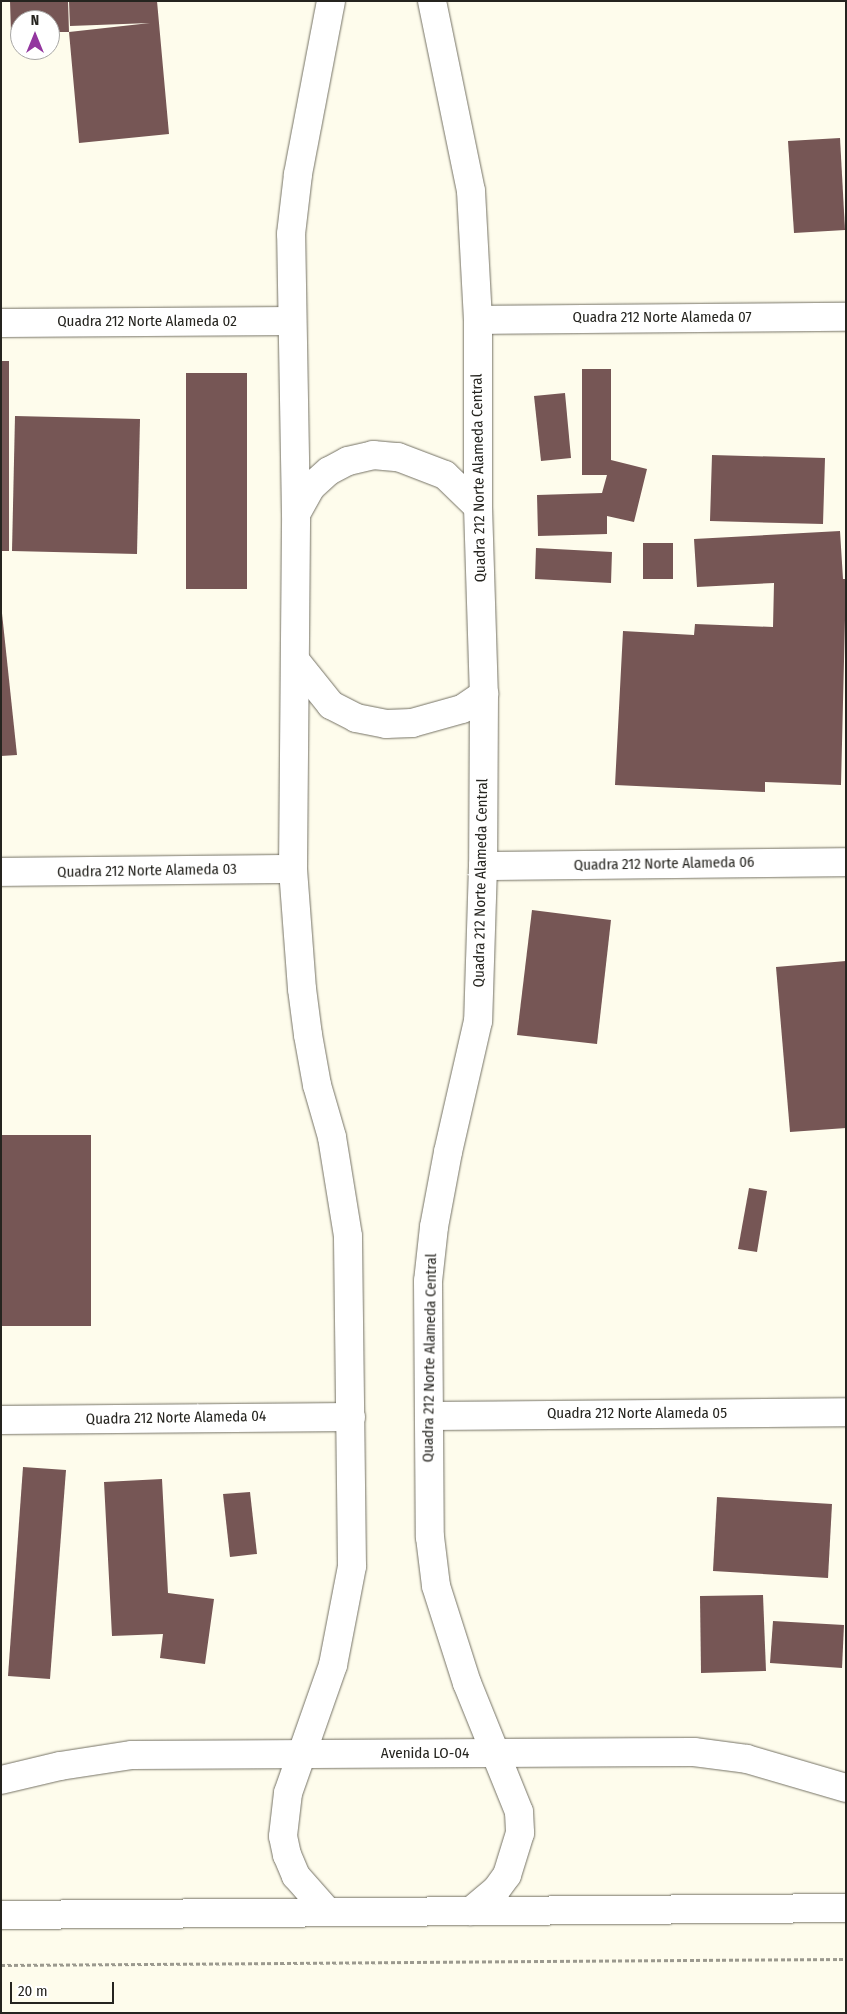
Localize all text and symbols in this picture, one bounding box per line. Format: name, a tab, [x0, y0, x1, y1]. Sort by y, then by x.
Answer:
north arrow	[10, 10, 60, 60]
text: N	[31, 12, 39, 29]
street label: Quadra 212 Norte Alameda 07	[572, 309, 752, 327]
street label: Quadra 212 Norte Alameda 02	[57, 313, 237, 331]
street label: Quadra 212 Norte Alameda Central	[468, 373, 490, 583]
street label: Quadra 212 Norte Alameda Central	[470, 778, 492, 988]
street label: Quadra 212 Norte Alameda 06	[574, 853, 754, 875]
street label: Quadra 212 Norte Alameda 03	[57, 860, 237, 882]
street label: Quadra 212 Norte Alameda Central	[419, 1253, 441, 1463]
street label: Quadra 212 Norte Alameda 05	[547, 1405, 727, 1423]
street label: Quadra 212 Norte Alameda 04	[86, 1407, 266, 1429]
street label: Avenida LO-04	[381, 1745, 469, 1763]
scale bar	[12, 1972, 116, 2004]
text: 20 m	[18, 1982, 48, 2000]

